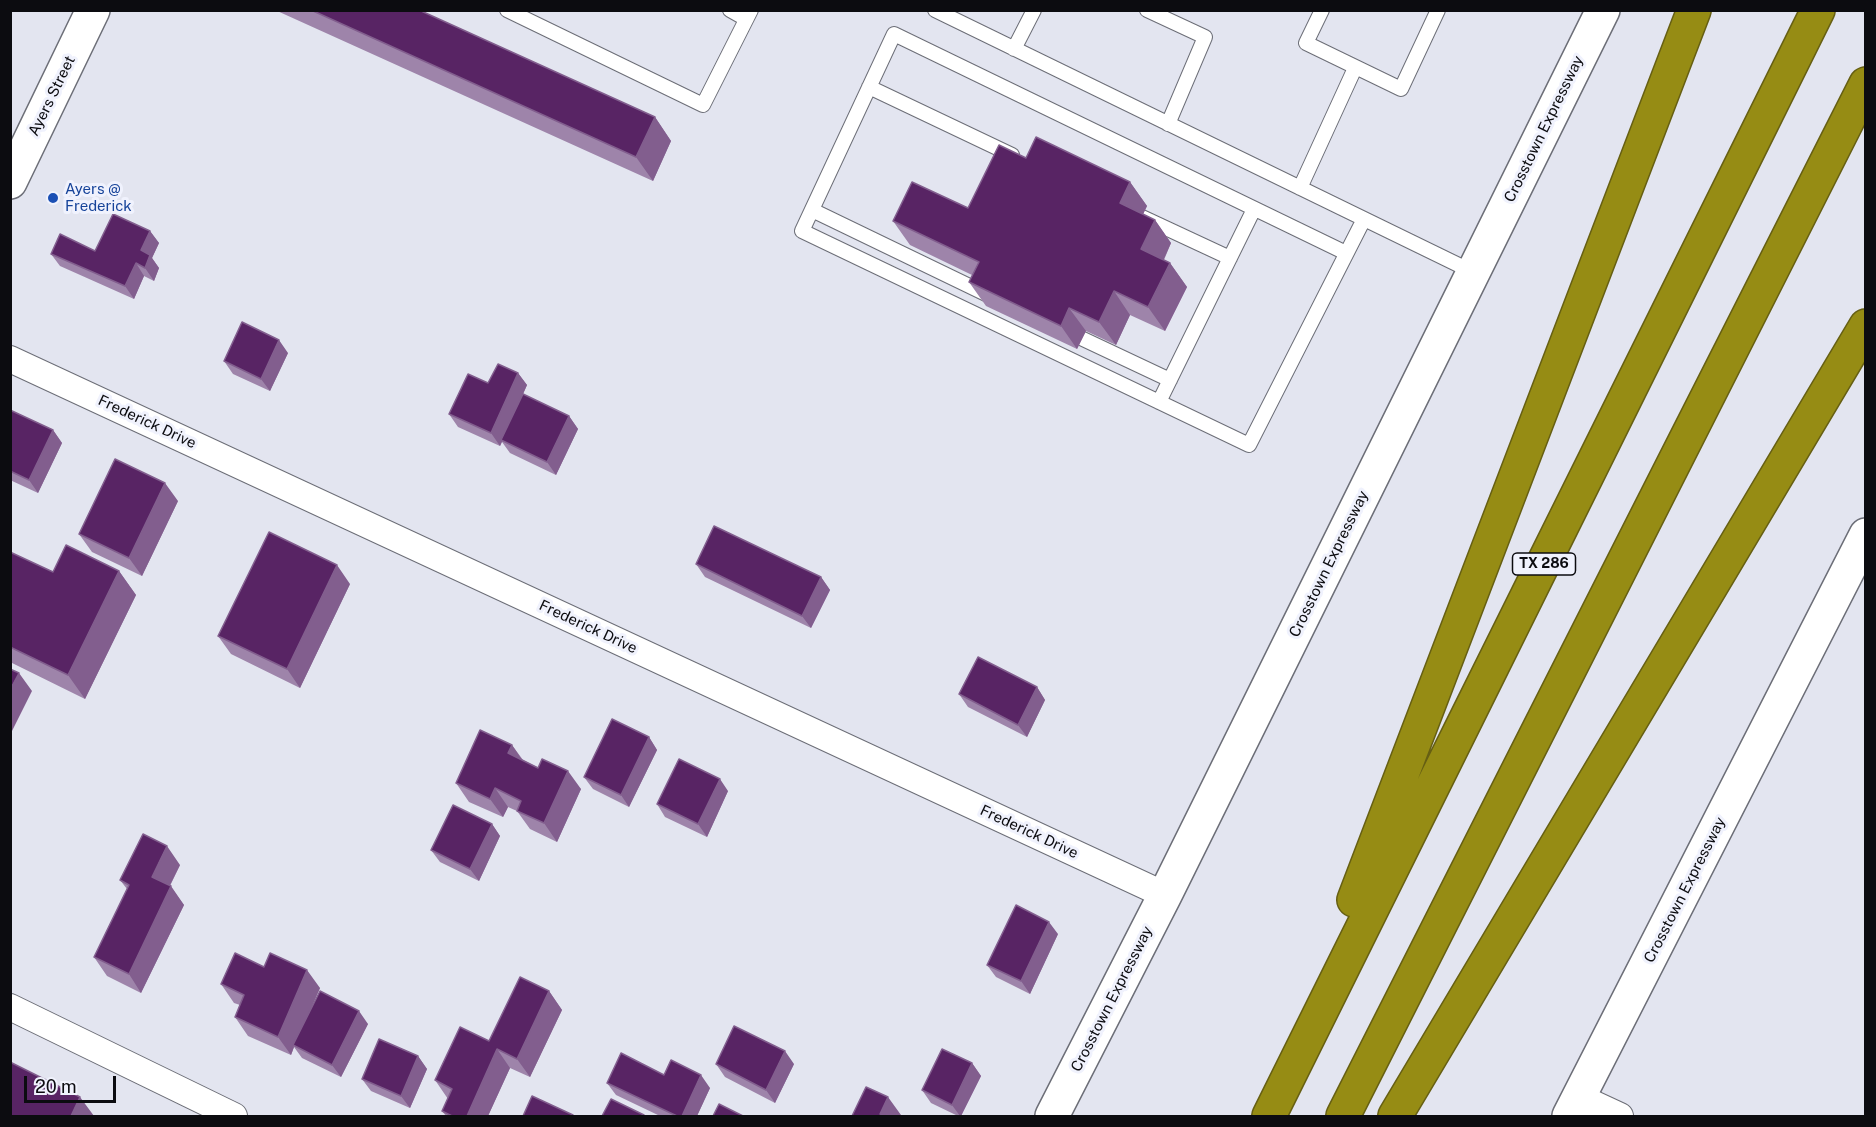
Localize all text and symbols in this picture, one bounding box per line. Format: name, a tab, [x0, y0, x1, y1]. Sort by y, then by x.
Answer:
street label: Ayers Street	[25, 53, 79, 139]
street label: Crosstown Expressway	[1501, 53, 1587, 205]
place label: Ayers @ Frederick	[65, 180, 132, 215]
marker: Ayers @ Frederick	[46, 191, 60, 205]
street label: Frederick Drive	[95, 391, 199, 453]
street label: Crosstown Expressway	[1286, 488, 1372, 640]
road number: TX 286	[1512, 553, 1576, 575]
street label: Frederick Drive	[536, 596, 640, 658]
street label: Frederick Drive	[977, 801, 1081, 863]
street label: Crosstown Expressway	[1640, 814, 1730, 966]
street label: Crosstown Expressway	[1067, 923, 1157, 1075]
scale bar	[27, 1064, 118, 1102]
text: 20 m	[35, 1076, 77, 1097]

